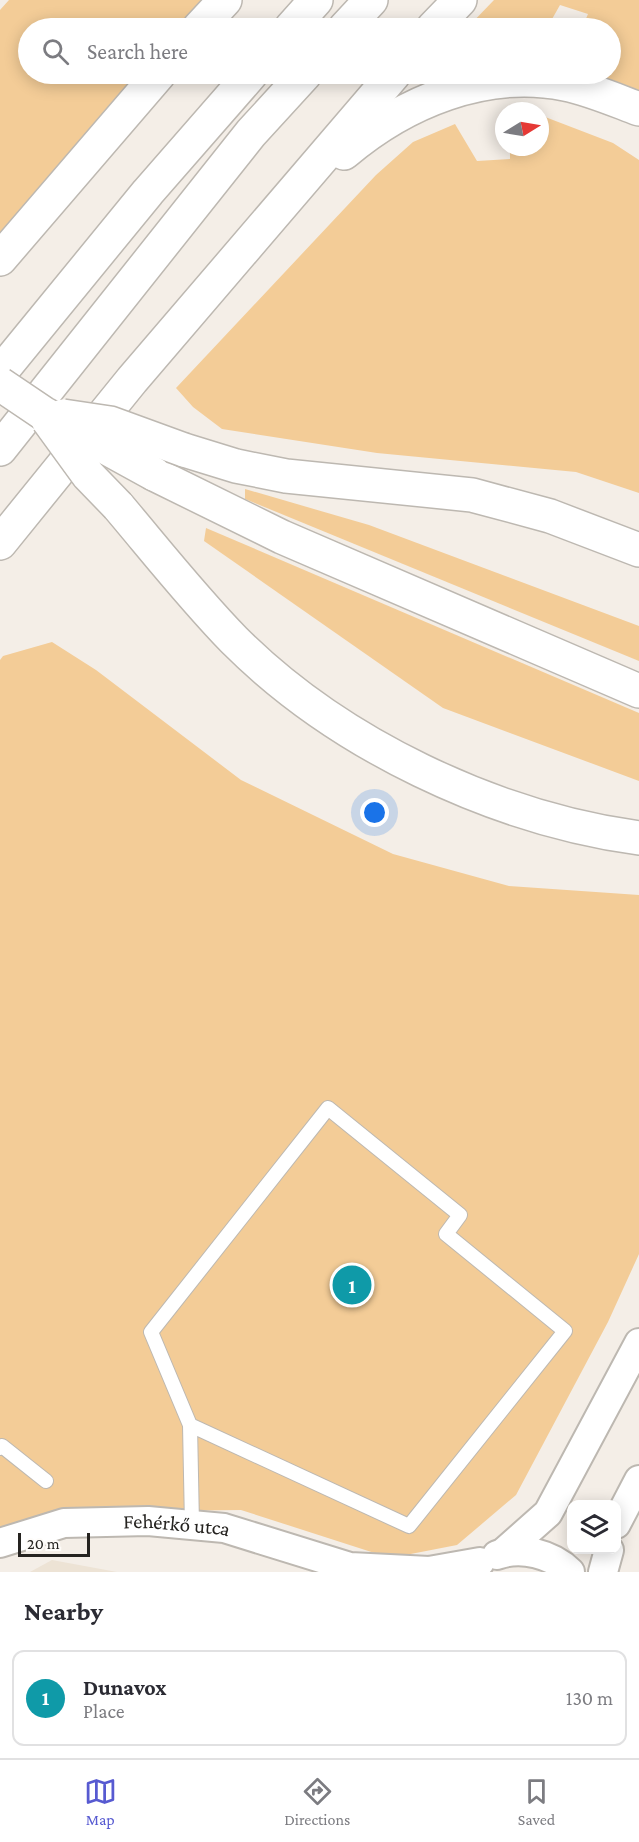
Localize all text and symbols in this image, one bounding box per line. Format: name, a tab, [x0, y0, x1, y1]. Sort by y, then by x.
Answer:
search box	[18, 18, 621, 84]
icon: search	[39, 35, 72, 68]
text: Search here	[87, 39, 188, 64]
north arrow	[495, 102, 549, 156]
your location	[360, 798, 389, 827]
pin: 1	[332, 1262, 372, 1308]
map controls	[567, 1500, 621, 1554]
button: layers	[567, 1500, 621, 1554]
street label: Fehérkő utca	[123, 1509, 234, 1541]
scale bar	[18, 1530, 90, 1558]
text: 20 m	[27, 1535, 60, 1552]
text: Nearby	[24, 1597, 103, 1626]
text: Dunavox	[83, 1675, 167, 1700]
text: 1	[42, 1687, 49, 1709]
text: 130 m	[566, 1687, 613, 1709]
text: Place	[83, 1700, 125, 1722]
tab: Map	[84, 1775, 117, 1828]
tab: Directions	[284, 1775, 350, 1828]
tab: Saved	[518, 1775, 555, 1828]

